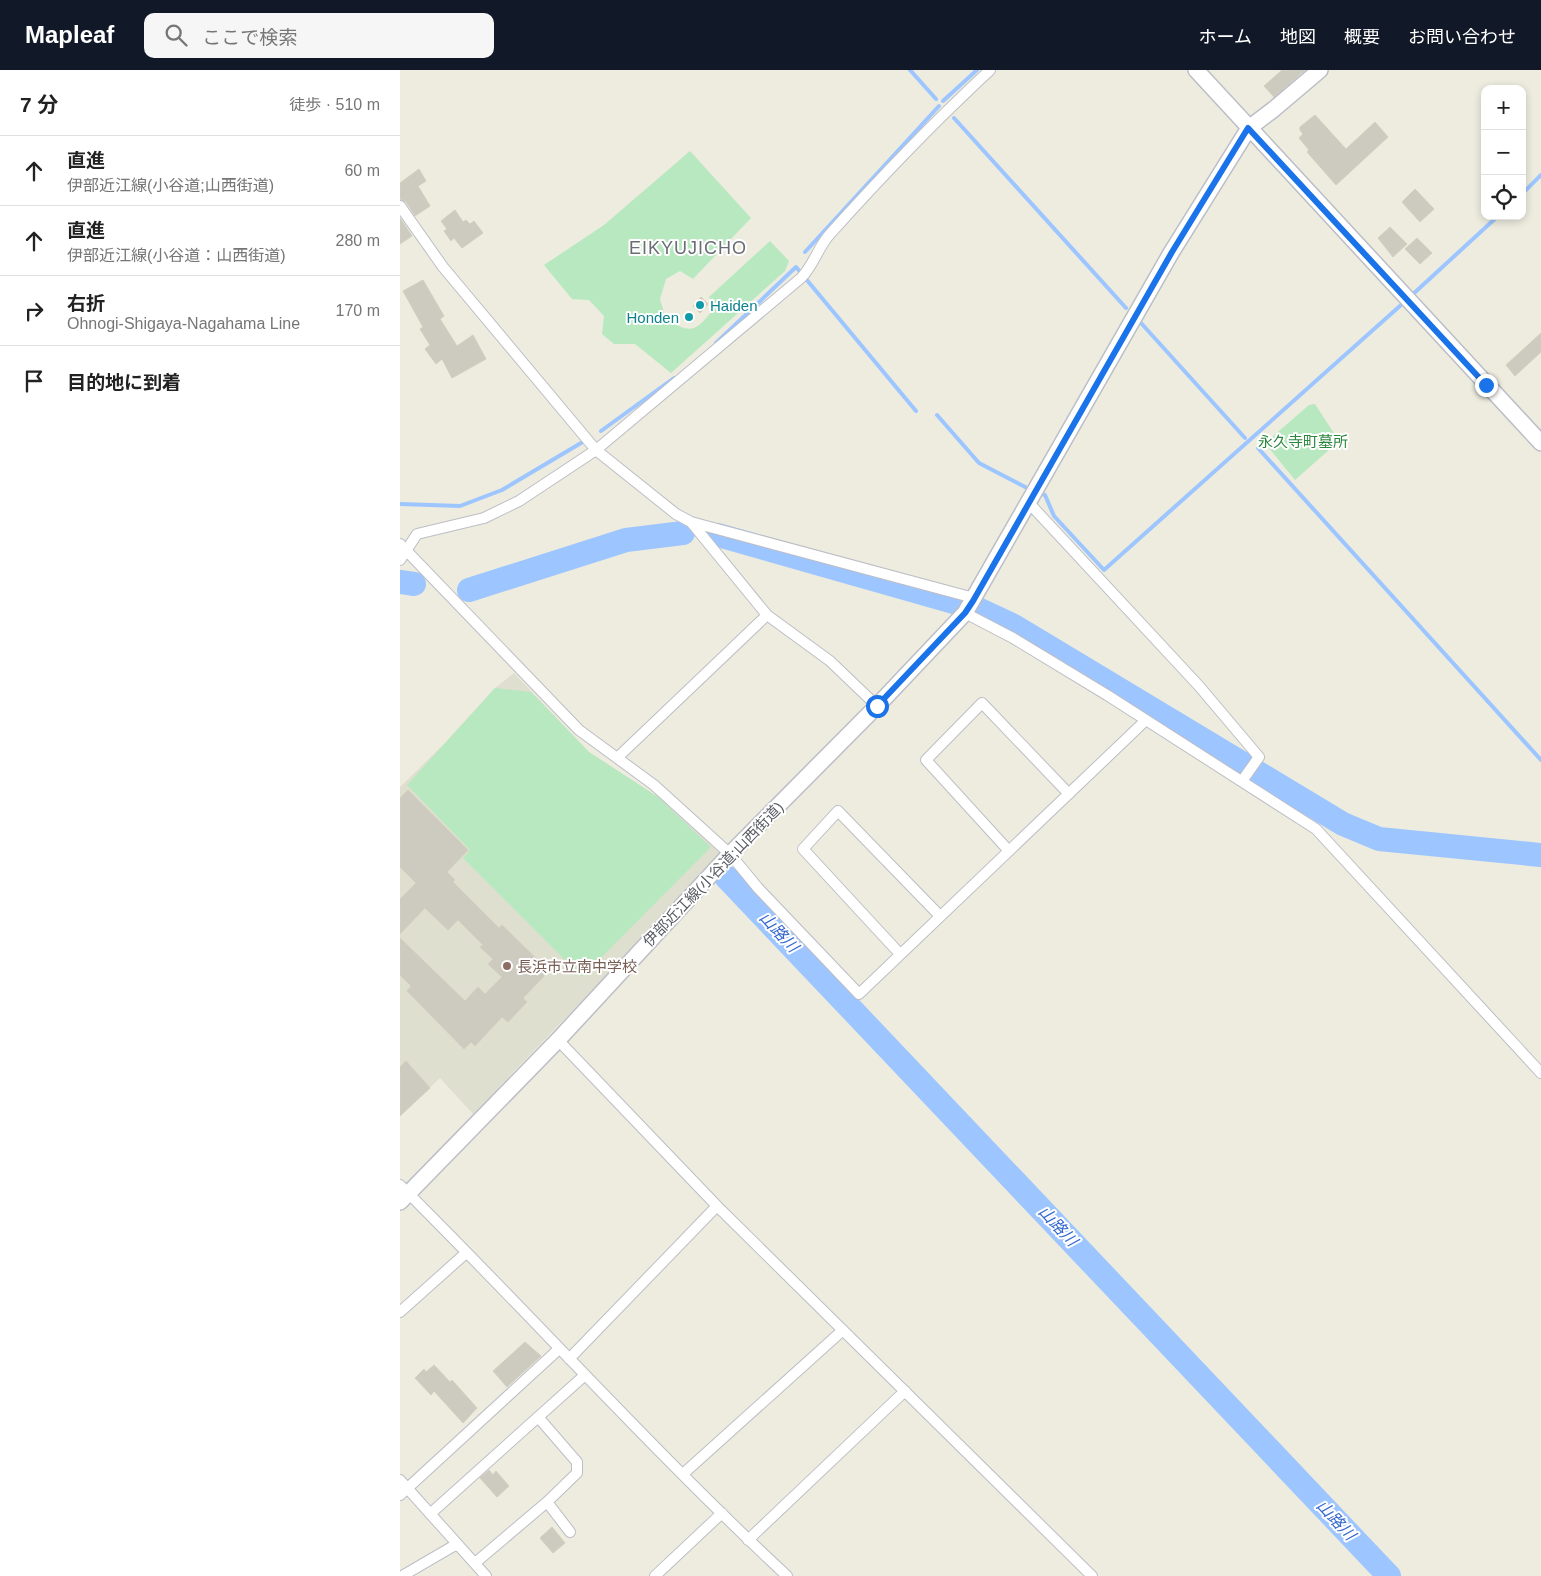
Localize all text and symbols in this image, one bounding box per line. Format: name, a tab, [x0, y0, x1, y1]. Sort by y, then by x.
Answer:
search box	[144, 13, 494, 58]
text: Mapleaf	[25, 21, 114, 48]
icon: search	[162, 21, 190, 49]
text: ここで検索	[202, 27, 297, 48]
text: ホーム	[1199, 27, 1252, 47]
text: 地図	[1280, 27, 1316, 47]
text: 概要	[1344, 27, 1380, 47]
text: お問い合わせ	[1408, 27, 1516, 47]
map controls	[1481, 85, 1526, 220]
button: +	[1481, 85, 1526, 130]
text: 7 分	[20, 93, 59, 116]
text: 徒歩 · 510 m	[289, 96, 380, 113]
button: −	[1481, 130, 1526, 175]
text: 直進	[67, 150, 105, 171]
icon: ahead	[20, 157, 48, 185]
text: 60 m	[344, 162, 380, 179]
button: locate	[1481, 175, 1526, 220]
text: 伊部近江線(小谷道;山西街道)	[67, 177, 274, 194]
text: 直進	[67, 220, 105, 241]
icon: ahead	[20, 227, 48, 255]
text: 280 m	[336, 232, 380, 249]
district label: EIKYUJICHO	[629, 238, 747, 258]
text: 伊部近江線(小谷道：山西街道)	[67, 247, 286, 264]
text: 右折	[67, 293, 105, 314]
icon: right	[20, 297, 48, 325]
place label: Haiden	[710, 297, 758, 314]
marker: Haiden	[694, 299, 706, 311]
text: 170 m	[336, 302, 380, 319]
place label: Honden	[626, 309, 679, 326]
marker: Honden	[683, 311, 695, 323]
text: Ohnogi-Shigaya-Nagahama Line	[67, 315, 300, 332]
icon: arrive	[20, 367, 48, 395]
text: 目的地に到着	[67, 372, 181, 393]
route end	[1475, 374, 1498, 397]
park label: 永久寺町墓所	[1258, 433, 1348, 450]
route start	[866, 695, 889, 718]
street label: 伊部近江線(小谷道;山西街道)	[639, 798, 787, 950]
water label: 山路川	[756, 909, 803, 957]
place label: 長浜市立南中学校	[517, 958, 637, 975]
marker: 長浜市立南中学校	[501, 960, 513, 972]
water label: 山路川	[1035, 1203, 1082, 1251]
water label: 山路川	[1313, 1497, 1360, 1545]

